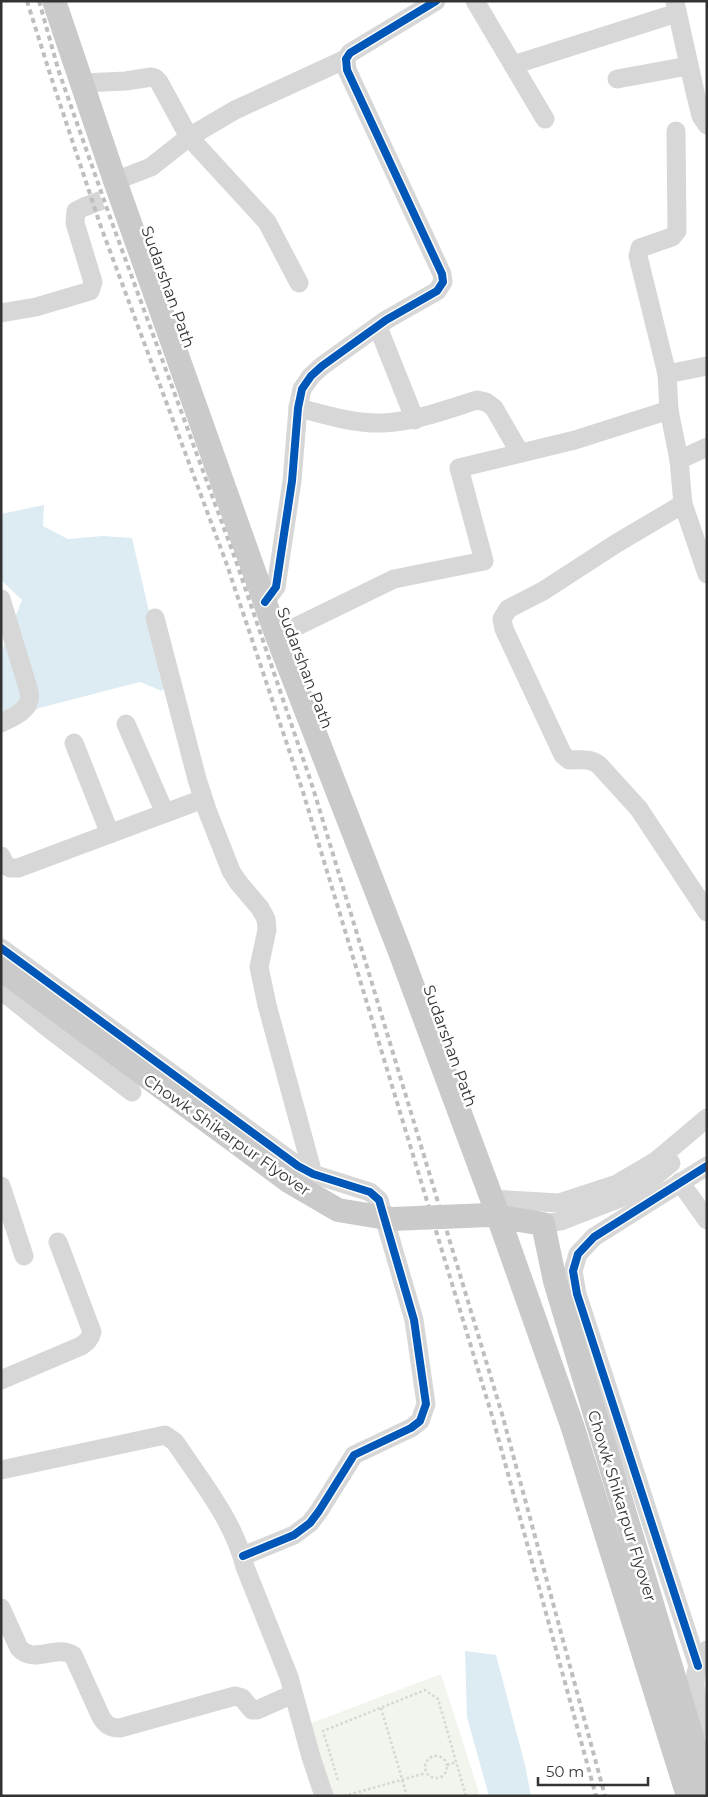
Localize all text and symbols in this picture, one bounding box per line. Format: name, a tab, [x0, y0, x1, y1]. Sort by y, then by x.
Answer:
street label: Sudarshan Path	[137, 223, 199, 351]
street label: Sudarshan Path	[273, 605, 337, 731]
street label: Sudarshan Path	[419, 982, 481, 1110]
street label: Chowk Shikarpur Flyover	[140, 1070, 314, 1200]
street label: Chowk Shikarpur Flyover	[584, 1408, 660, 1604]
scale bar	[538, 1754, 648, 1786]
text: 50 m	[546, 1762, 584, 1781]

